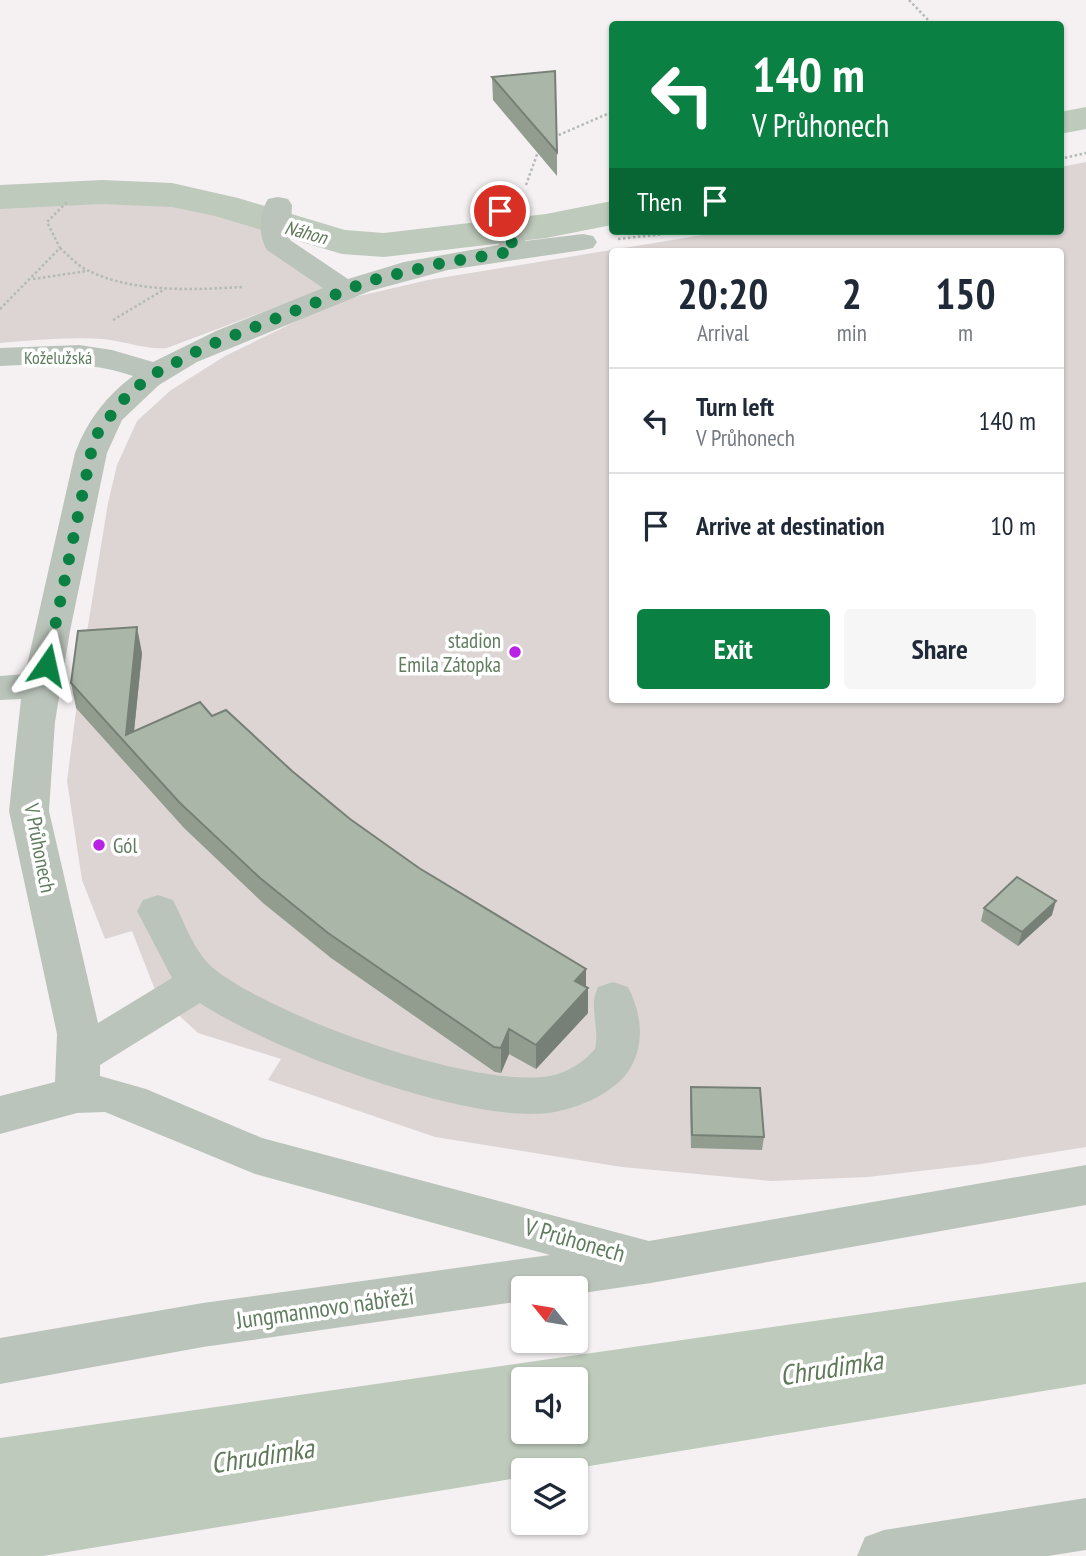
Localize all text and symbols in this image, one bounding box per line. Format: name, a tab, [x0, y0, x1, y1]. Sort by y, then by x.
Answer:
text: 140 m	[752, 42, 865, 106]
icon: left	[637, 49, 728, 140]
text: V Průhonech	[752, 104, 889, 146]
pin	[470, 181, 530, 241]
icon: arrive	[696, 182, 734, 220]
text: Then	[637, 185, 682, 218]
icon: arrive	[481, 192, 519, 230]
water label: Náhon	[282, 215, 331, 250]
text: 20:20	[677, 266, 768, 321]
text: 2	[842, 266, 862, 321]
text: 150	[935, 266, 996, 321]
text: Arrival	[697, 318, 749, 347]
text: min	[837, 318, 867, 347]
text: m	[958, 318, 973, 347]
street label: Koželužská	[24, 346, 92, 369]
text: Turn left	[696, 390, 774, 423]
icon: left	[637, 402, 675, 440]
text: 140 m	[978, 404, 1036, 437]
text: V Průhonech	[696, 423, 795, 452]
icon: arrive	[637, 507, 675, 545]
text: Arrive at destination	[696, 509, 885, 542]
text: 10 m	[990, 509, 1036, 542]
button: Exit	[637, 609, 830, 689]
button: Share	[844, 609, 1036, 689]
place label: stadion Emila Zátopka	[398, 627, 501, 678]
position arrow	[10, 628, 84, 702]
marker: stadion Emila Zátopka	[507, 644, 523, 660]
street label: V Průhonech	[18, 800, 62, 895]
place label: Gól	[113, 832, 137, 859]
marker: Gól	[91, 837, 107, 853]
street label: V Průhonech	[520, 1211, 629, 1269]
north arrow	[511, 1276, 588, 1353]
map controls	[511, 1276, 588, 1535]
street label: Jungmannovo nábřeží	[233, 1280, 416, 1336]
water label: Chrudimka	[777, 1340, 887, 1393]
button: sound	[511, 1367, 588, 1444]
water label: Chrudimka	[208, 1428, 318, 1481]
button: layers	[511, 1458, 588, 1535]

